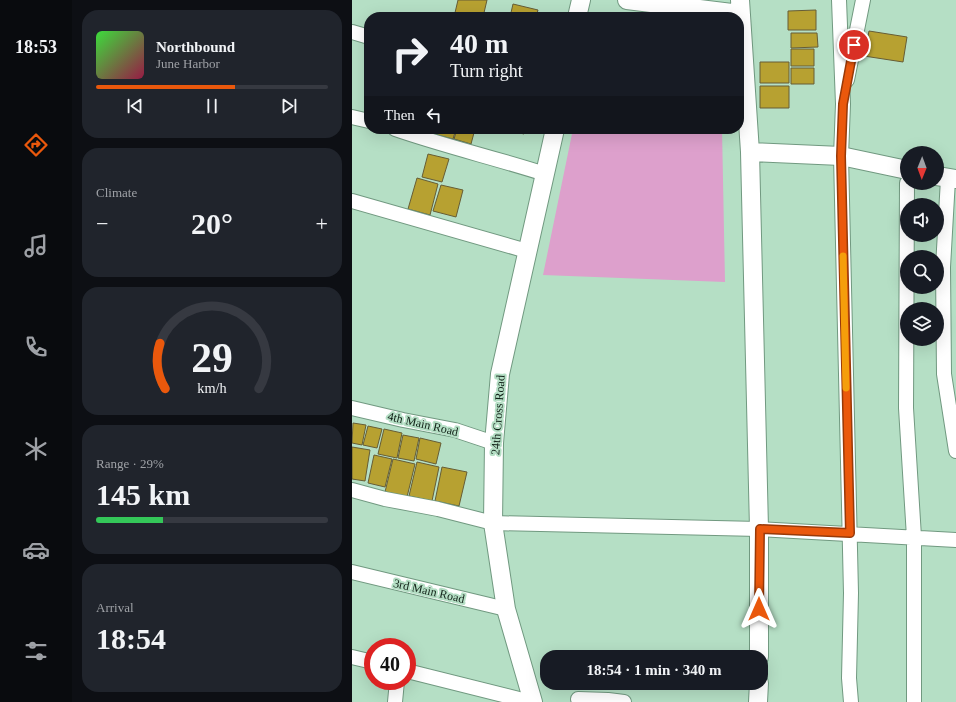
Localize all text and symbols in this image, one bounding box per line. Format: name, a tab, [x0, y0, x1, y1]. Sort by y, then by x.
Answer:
icon: right	[384, 28, 436, 80]
text: 40 m	[450, 28, 508, 59]
pin	[837, 28, 871, 62]
icon: arrive	[843, 34, 865, 56]
text: 18:53	[15, 37, 57, 57]
text: Northbound	[156, 39, 235, 55]
text: June Harbor	[156, 56, 220, 71]
text: Turn right	[450, 61, 523, 81]
icon: previous	[124, 95, 146, 117]
icon: pause	[201, 95, 223, 117]
icon: next	[278, 95, 300, 117]
icon: left	[423, 104, 445, 126]
text: Then	[384, 107, 415, 123]
icon: directions	[22, 131, 50, 159]
north arrow	[900, 146, 944, 190]
map controls	[900, 146, 944, 346]
text: Climate	[96, 185, 137, 200]
button: sound	[900, 198, 944, 242]
text: 20°	[191, 207, 233, 240]
text: −	[96, 211, 108, 236]
text: +	[316, 211, 328, 236]
icon: music	[22, 232, 50, 260]
button: search	[900, 250, 944, 294]
button: layers	[900, 302, 944, 346]
icon: phone	[22, 333, 50, 361]
text: 29	[191, 335, 233, 381]
street label: 24th Cross Road	[488, 375, 508, 455]
text: km/h	[197, 380, 227, 396]
street label: 4th Main Road	[386, 409, 460, 439]
icon: climate	[22, 435, 50, 463]
text: Range · 29%	[96, 456, 164, 471]
text: 145 km	[96, 478, 190, 511]
icon: car	[22, 536, 50, 564]
street label: 3rd Main Road	[392, 576, 466, 606]
position arrow	[738, 588, 780, 630]
text: Arrival	[96, 600, 134, 615]
text: 18:54	[96, 622, 166, 655]
icon: filters	[22, 637, 50, 665]
speed limit sign: 40	[364, 638, 416, 690]
text: 18:54 · 1 min · 340 m	[587, 662, 722, 678]

